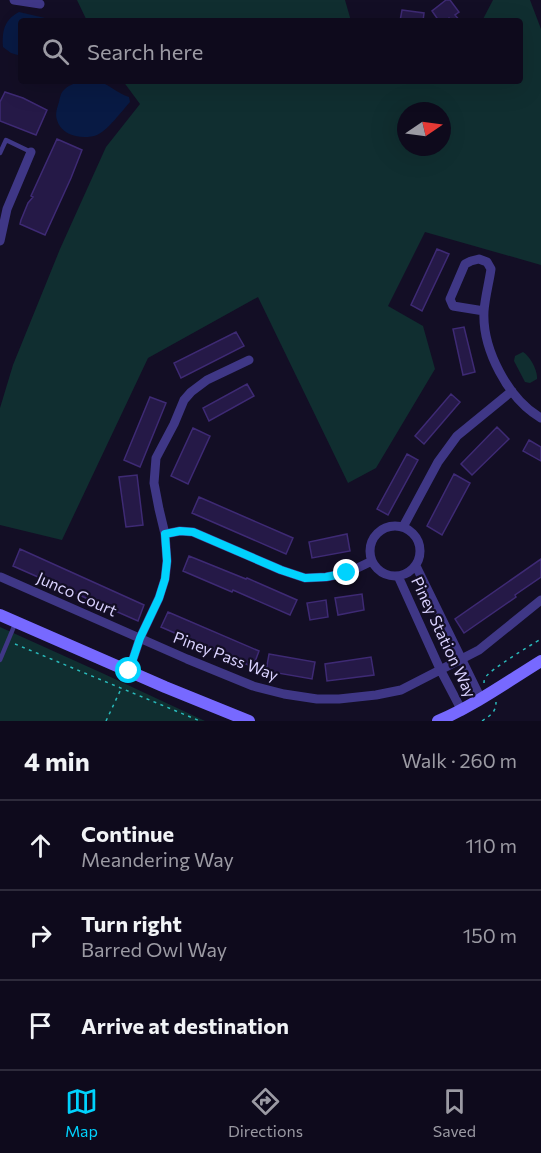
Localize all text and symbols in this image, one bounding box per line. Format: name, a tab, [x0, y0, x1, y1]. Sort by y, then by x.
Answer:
search box	[18, 18, 523, 84]
icon: search	[39, 35, 72, 68]
text: Search here	[87, 38, 203, 65]
north arrow	[397, 102, 451, 156]
route end	[333, 559, 359, 585]
street label: Junco Court	[34, 567, 121, 620]
street label: Piney Station Way	[408, 573, 481, 700]
street label: Piney Pass Way	[171, 627, 281, 684]
route start	[115, 657, 141, 683]
text: 4 min	[24, 745, 90, 776]
text: Walk · 260 m	[401, 748, 517, 772]
text: Continue	[81, 820, 174, 847]
icon: ahead	[24, 829, 57, 862]
text: 110 m	[466, 833, 517, 857]
text: Meandering Way	[81, 847, 234, 871]
text: Turn right	[81, 910, 182, 937]
icon: right	[24, 919, 57, 952]
text: 150 m	[463, 923, 517, 947]
text: Barred Owl Way	[81, 937, 227, 961]
icon: arrive	[24, 1009, 57, 1042]
text: Arrive at destination	[81, 1012, 289, 1039]
tab: Map	[65, 1085, 98, 1140]
tab: Directions	[228, 1085, 303, 1140]
tab: Saved	[433, 1085, 476, 1140]

